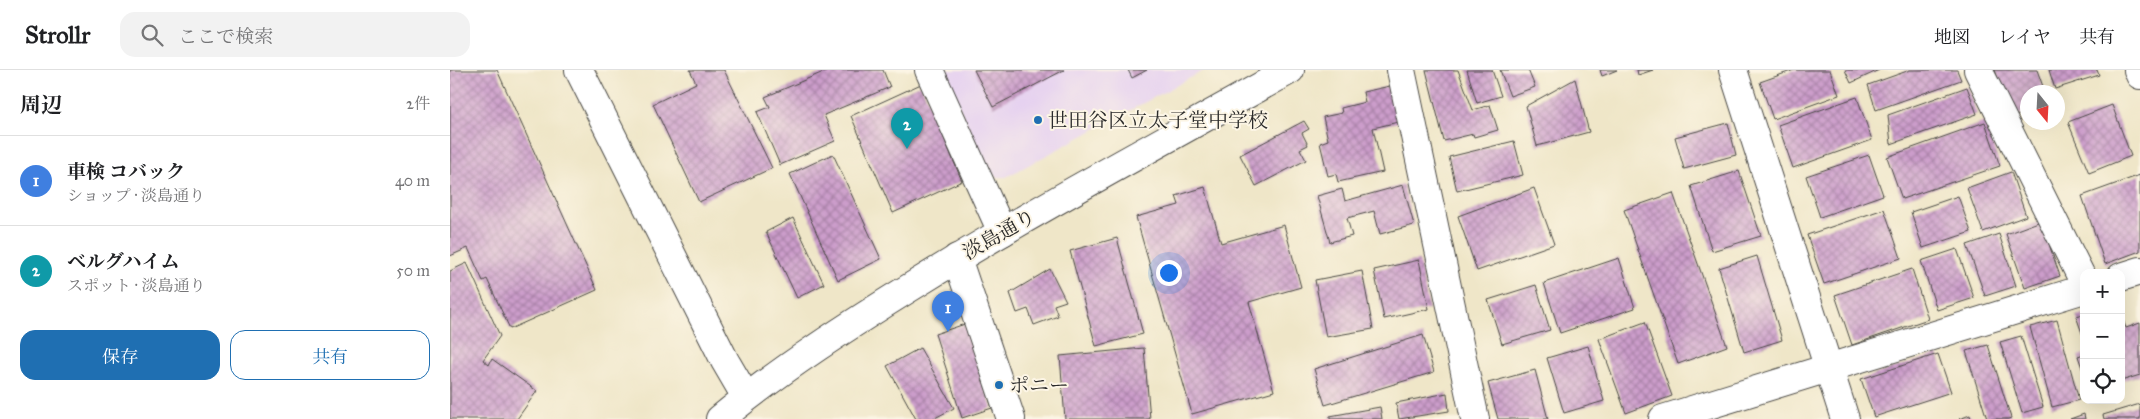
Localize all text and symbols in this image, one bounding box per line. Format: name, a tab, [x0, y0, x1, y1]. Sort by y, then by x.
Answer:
search box	[120, 12, 470, 57]
text: Strollr	[25, 20, 90, 50]
icon: search	[138, 21, 166, 49]
text: ここで検索	[178, 25, 273, 48]
text: 地図	[1934, 26, 1970, 48]
text: レイヤ	[1998, 26, 2051, 48]
text: 共有	[2079, 26, 2115, 48]
north arrow	[2020, 85, 2065, 130]
text: 周辺	[20, 92, 62, 118]
text: 2件	[406, 94, 430, 113]
pin: 2	[891, 108, 923, 149]
place label: 世田谷区立太子堂中学校	[1048, 108, 1268, 132]
marker: 世田谷区立太子堂中学校	[1032, 114, 1044, 126]
text: 車検 コバック	[67, 160, 185, 183]
text: 1	[33, 171, 39, 190]
text: 40 m	[395, 171, 430, 190]
text: ショップ · 淡島通り	[67, 186, 205, 205]
street label: 淡島通り	[958, 204, 1040, 264]
text: ベルグハイム	[67, 250, 179, 273]
your location	[1156, 260, 1182, 286]
text: 2	[32, 261, 40, 280]
text: 50 m	[396, 261, 430, 280]
map controls	[2080, 269, 2125, 404]
button: +	[2080, 269, 2125, 314]
text: スポット · 淡島通り	[67, 276, 205, 295]
pin: 1	[932, 291, 964, 332]
button: −	[2080, 314, 2125, 359]
button: 保存	[20, 330, 220, 380]
button: 共有	[230, 330, 430, 380]
button: locate	[2080, 359, 2125, 404]
place label: ポニー	[1009, 373, 1069, 397]
marker: ポニー	[993, 379, 1005, 391]

